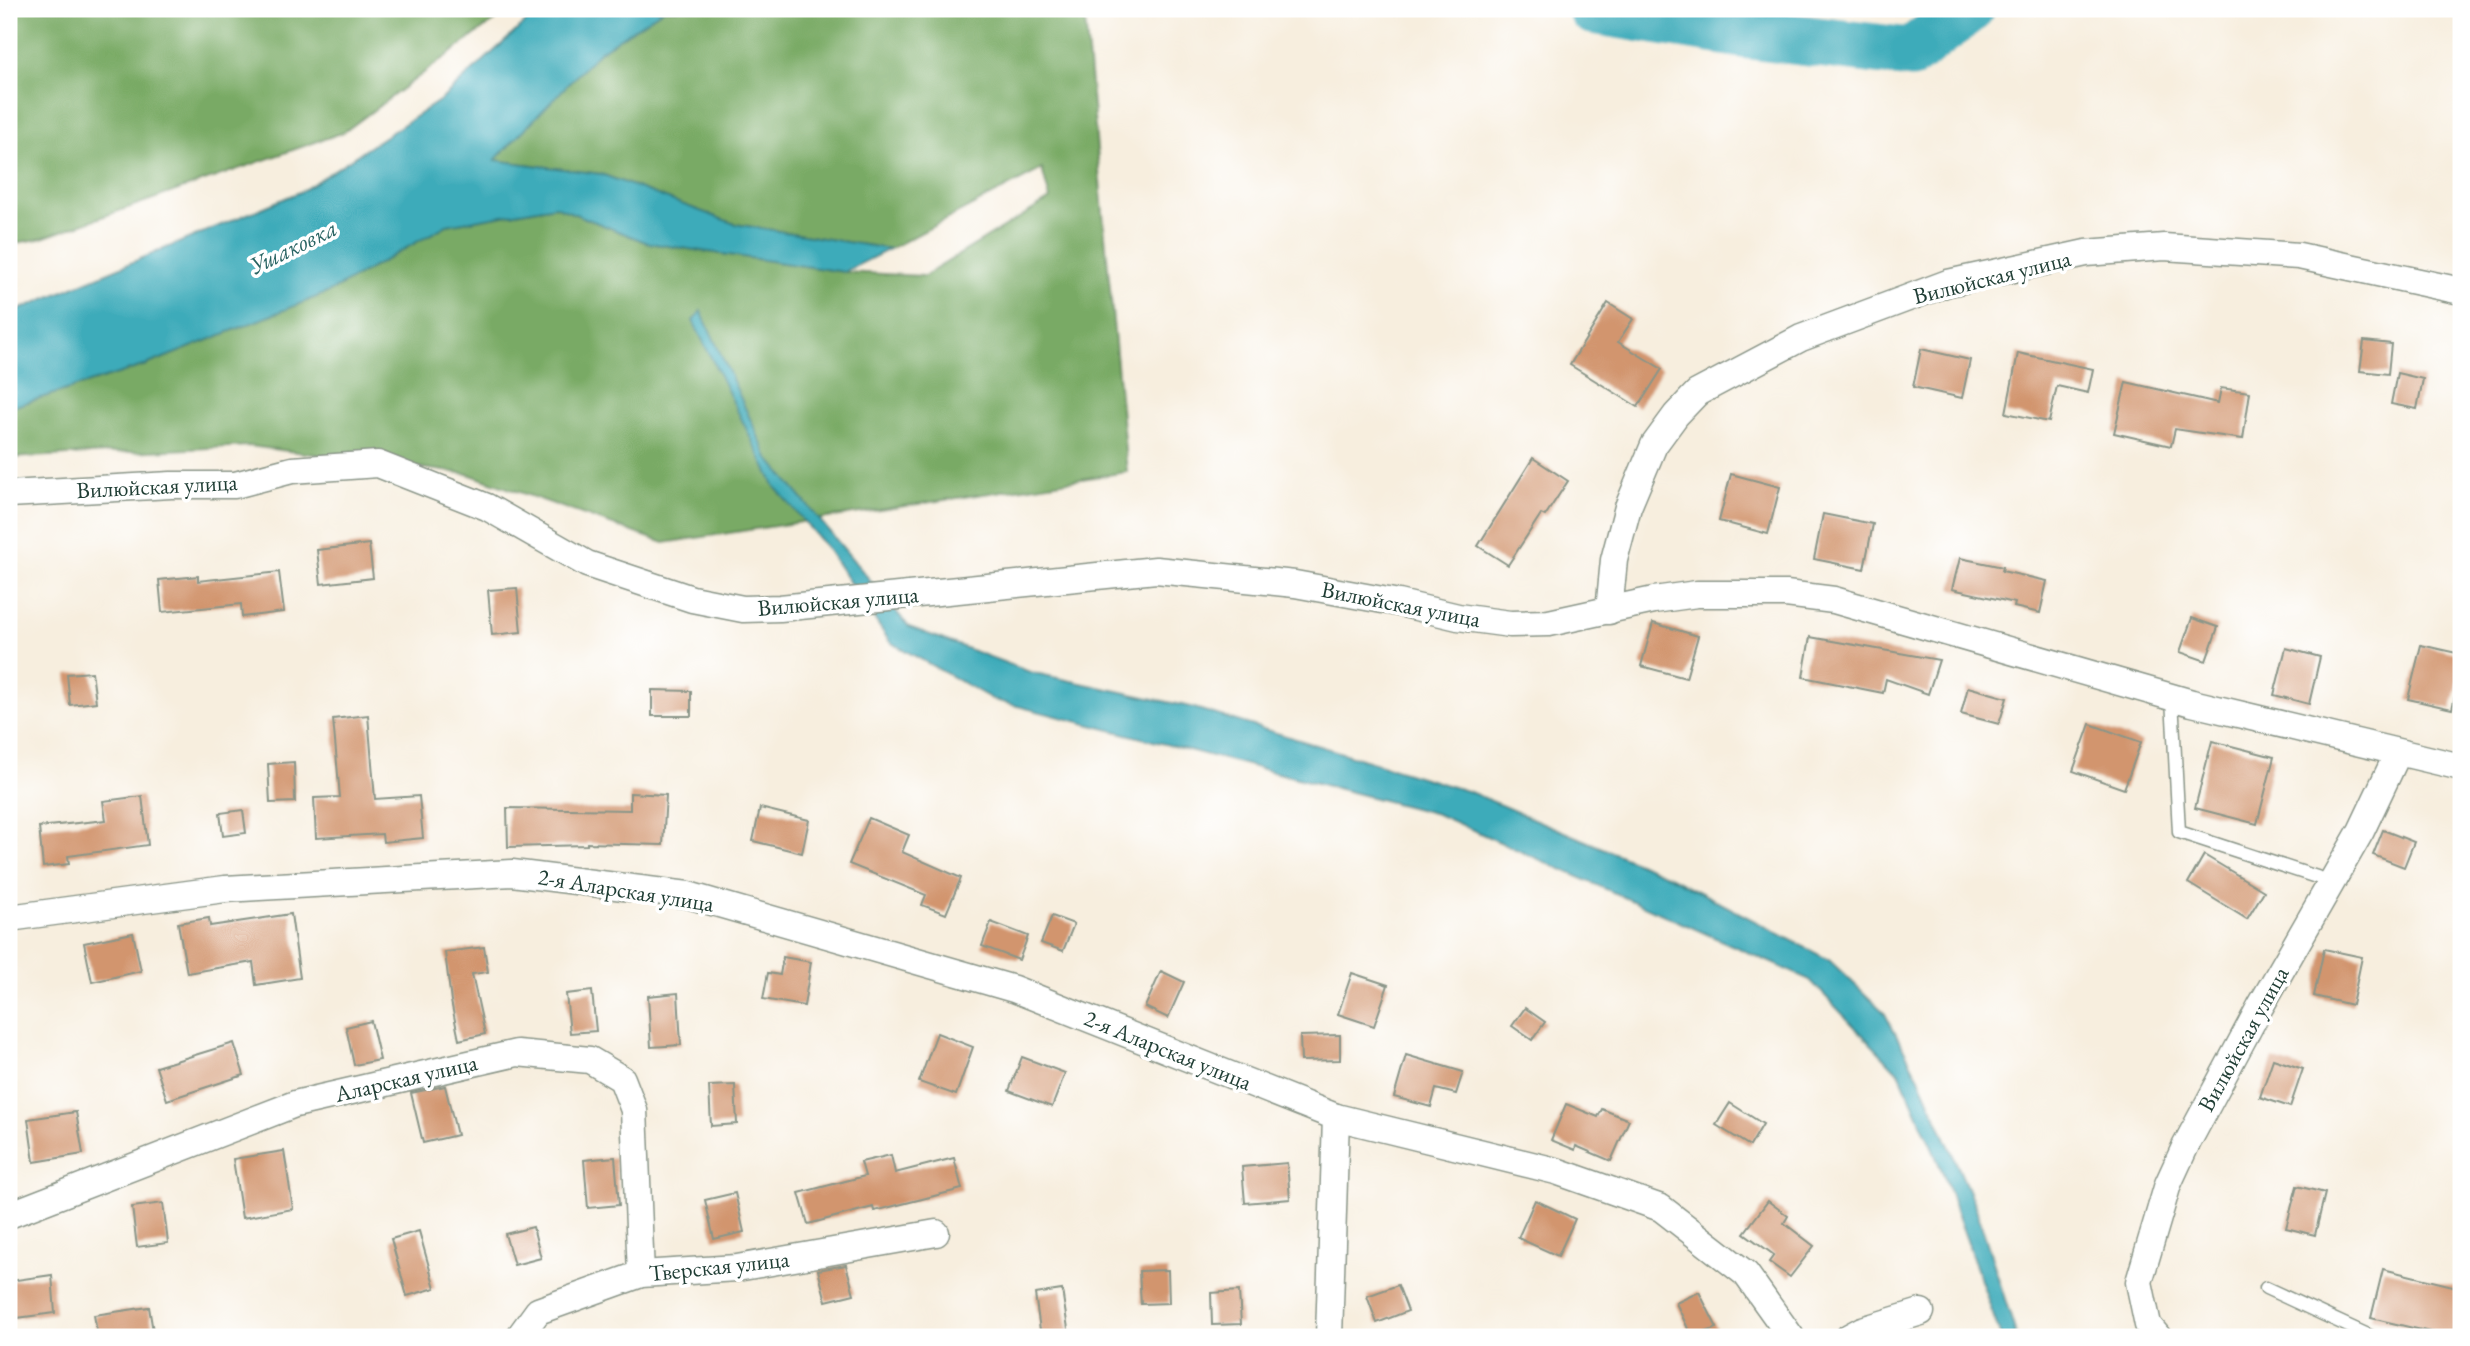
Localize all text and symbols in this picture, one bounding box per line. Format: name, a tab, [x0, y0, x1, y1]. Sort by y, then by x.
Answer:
water label: Ушаковка	[244, 212, 342, 281]
street label: Вилюйская улица	[1910, 243, 2075, 311]
street label: Вилюйская улица	[76, 467, 239, 505]
street label: Вилюйская улица	[1319, 574, 1484, 634]
street label: Вилюйская улица	[756, 579, 921, 623]
street label: 2-я Аларская улица	[536, 861, 717, 919]
street label: Вилюйская улица	[2191, 960, 2296, 1117]
street label: 2-я Аларская улица	[1080, 1003, 1257, 1098]
street label: Аларская улица	[331, 1047, 481, 1109]
street label: Тверская улица	[647, 1244, 792, 1288]

